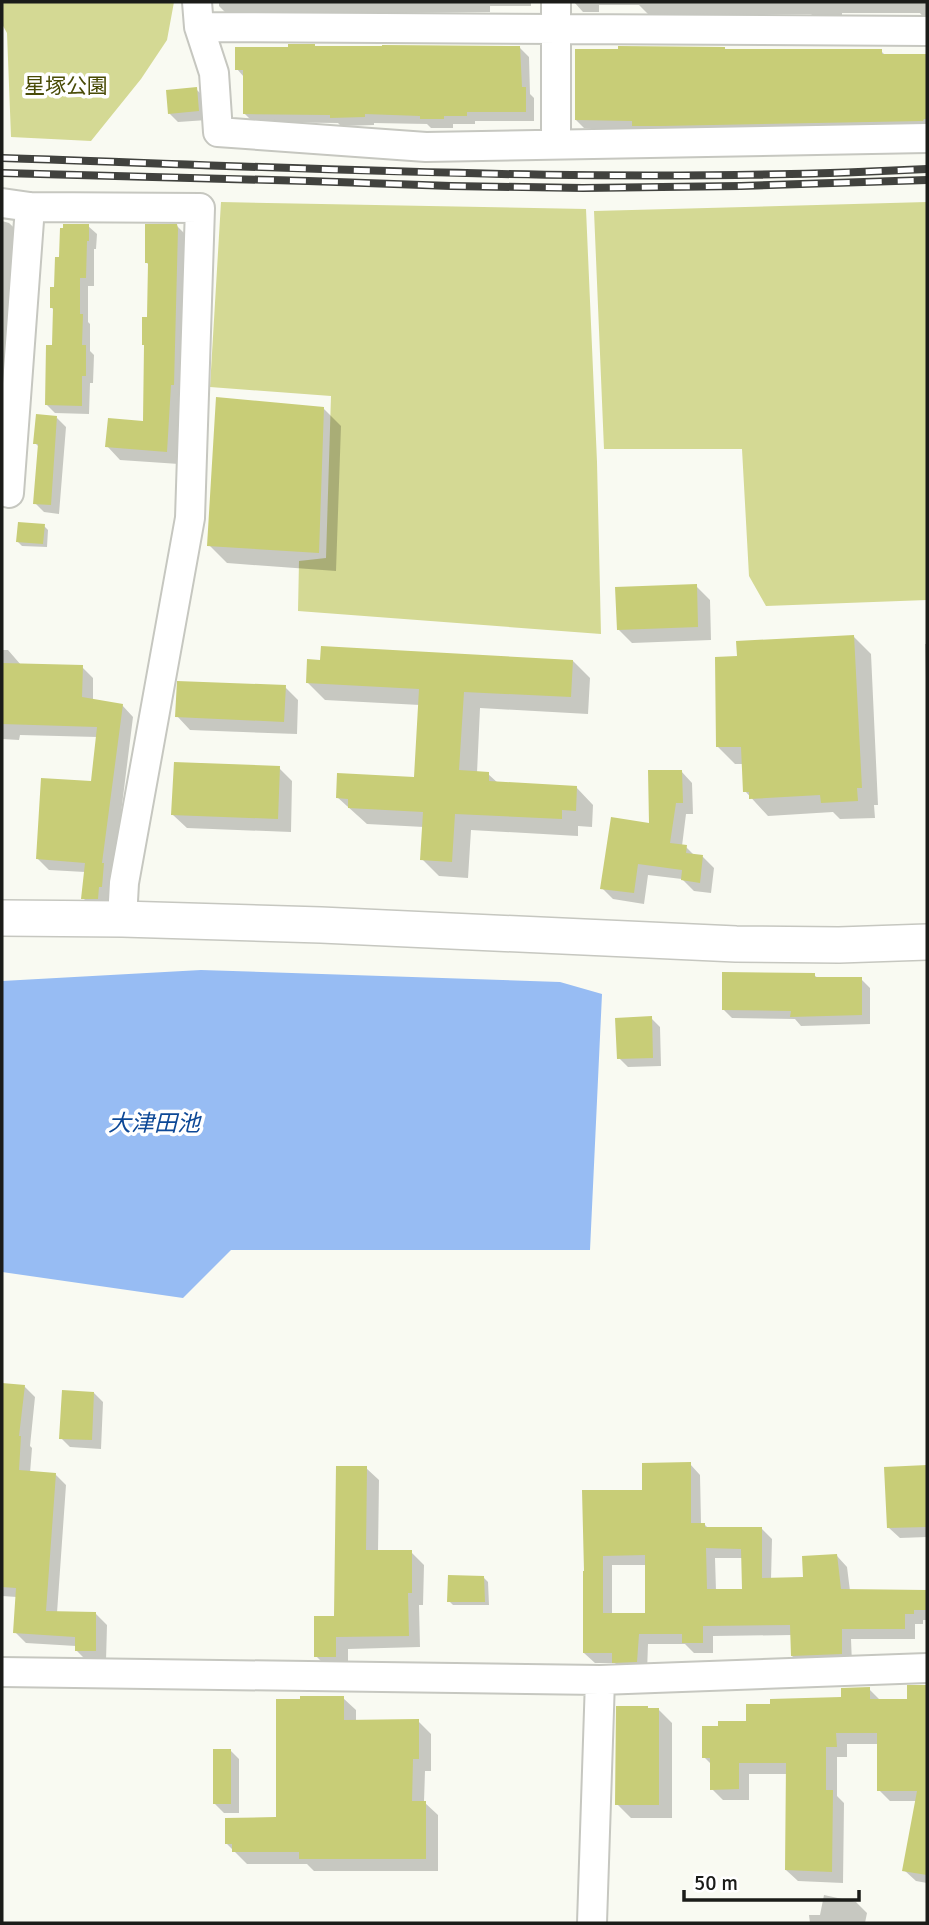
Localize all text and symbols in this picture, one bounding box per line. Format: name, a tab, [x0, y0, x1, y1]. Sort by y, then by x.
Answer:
park label: 星塚公園	[24, 73, 108, 99]
water label: 大津田池	[108, 1109, 202, 1138]
scale bar	[684, 1858, 859, 1902]
text: 50 m	[694, 1870, 738, 1896]

